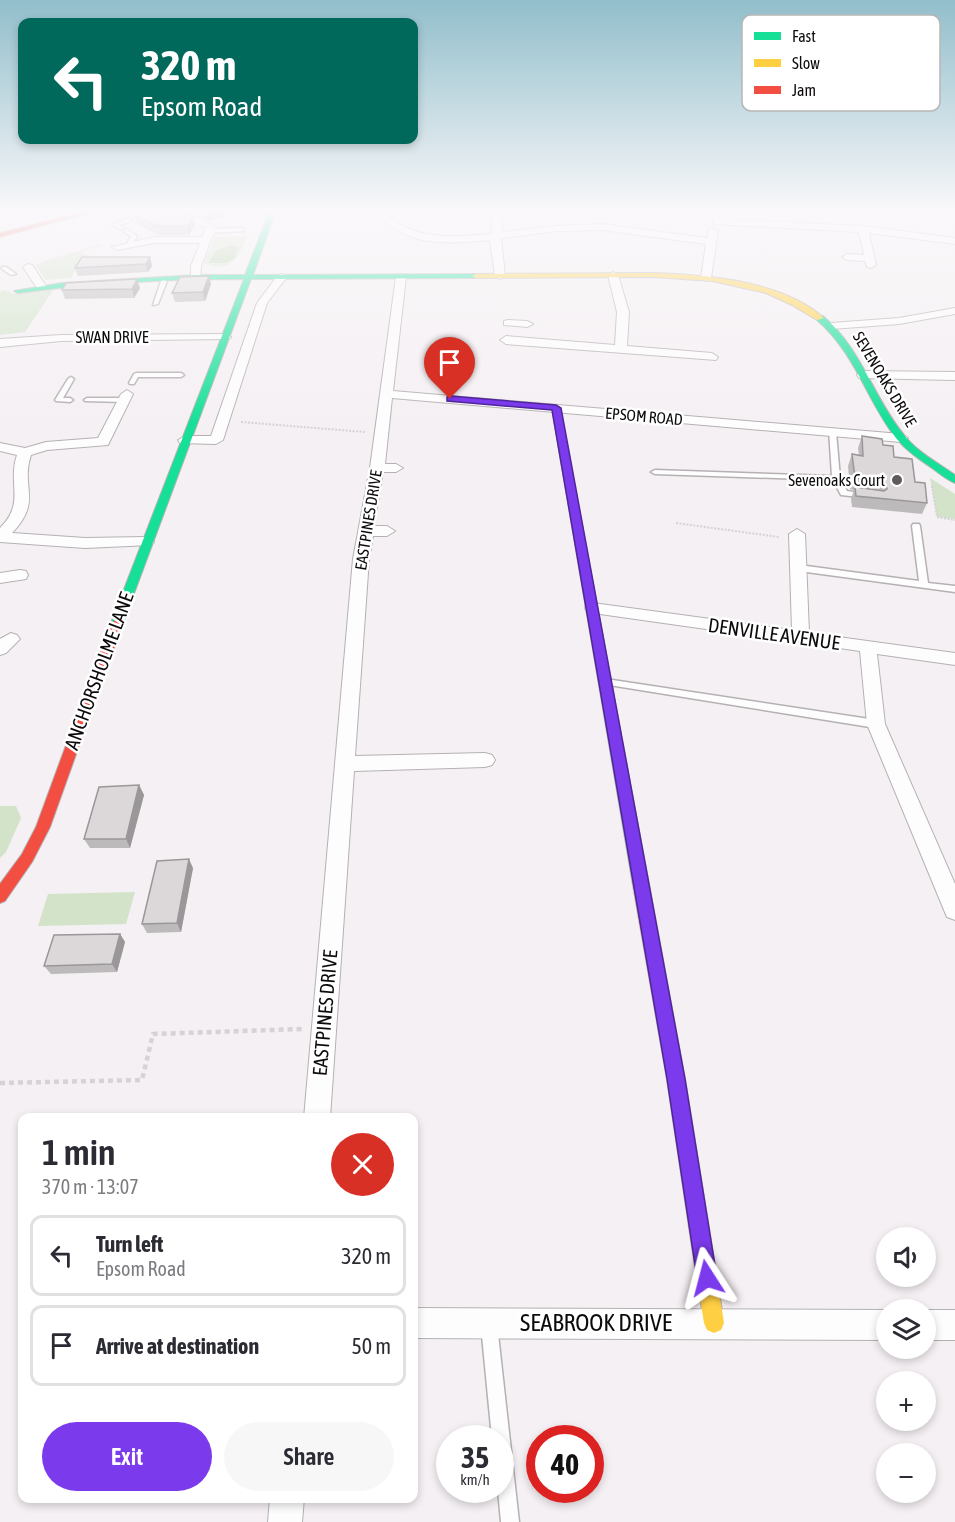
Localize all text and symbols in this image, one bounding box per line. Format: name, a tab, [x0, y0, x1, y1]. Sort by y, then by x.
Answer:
legend	[742, 15, 940, 111]
text: Fast	[792, 27, 816, 45]
text: 320 m	[141, 41, 236, 89]
icon: left	[42, 42, 120, 120]
text: Slow	[792, 54, 820, 72]
text: Jam	[792, 81, 816, 99]
text: Epsom Road	[141, 91, 262, 122]
street label: SWAN DRIVE	[75, 328, 149, 346]
street label: SEVENOAKS DRIVE	[850, 328, 920, 430]
pin	[424, 337, 475, 399]
icon: arrive	[433, 346, 466, 379]
street label: EPSOM ROAD	[605, 404, 683, 428]
street label: EASTPINES DRIVE	[351, 468, 385, 571]
place label: Sevenoaks Court	[788, 471, 885, 489]
marker: Sevenoaks Court	[890, 473, 904, 487]
street label: ANCHORSHOLME LANE	[59, 589, 138, 753]
street label: DENVILLE AVENUE	[707, 613, 842, 654]
street label: EASTPINES DRIVE	[308, 948, 342, 1077]
text: 1 min	[42, 1131, 116, 1173]
button: close	[331, 1133, 394, 1196]
text: 370 m · 13:07	[42, 1175, 139, 1198]
map controls	[876, 1227, 936, 1503]
button: sound	[876, 1227, 936, 1287]
text: Turn left	[96, 1231, 163, 1257]
icon: left	[45, 1239, 78, 1272]
text: 320 m	[341, 1243, 391, 1269]
position arrow	[675, 1246, 739, 1310]
text: Epsom Road	[96, 1257, 186, 1280]
button: layers	[876, 1299, 936, 1359]
street label: SEABROOK DRIVE	[520, 1309, 672, 1336]
icon: arrive	[45, 1329, 78, 1362]
text: Arrive at destination	[96, 1333, 259, 1359]
text: 50 m	[351, 1333, 391, 1359]
button: +	[876, 1371, 936, 1431]
button: Exit	[42, 1422, 212, 1491]
button: Share	[224, 1422, 394, 1491]
speed limit sign: 40	[526, 1425, 604, 1503]
text: 35	[461, 1440, 489, 1474]
button: −	[876, 1443, 936, 1503]
text: km/h	[460, 1471, 490, 1488]

